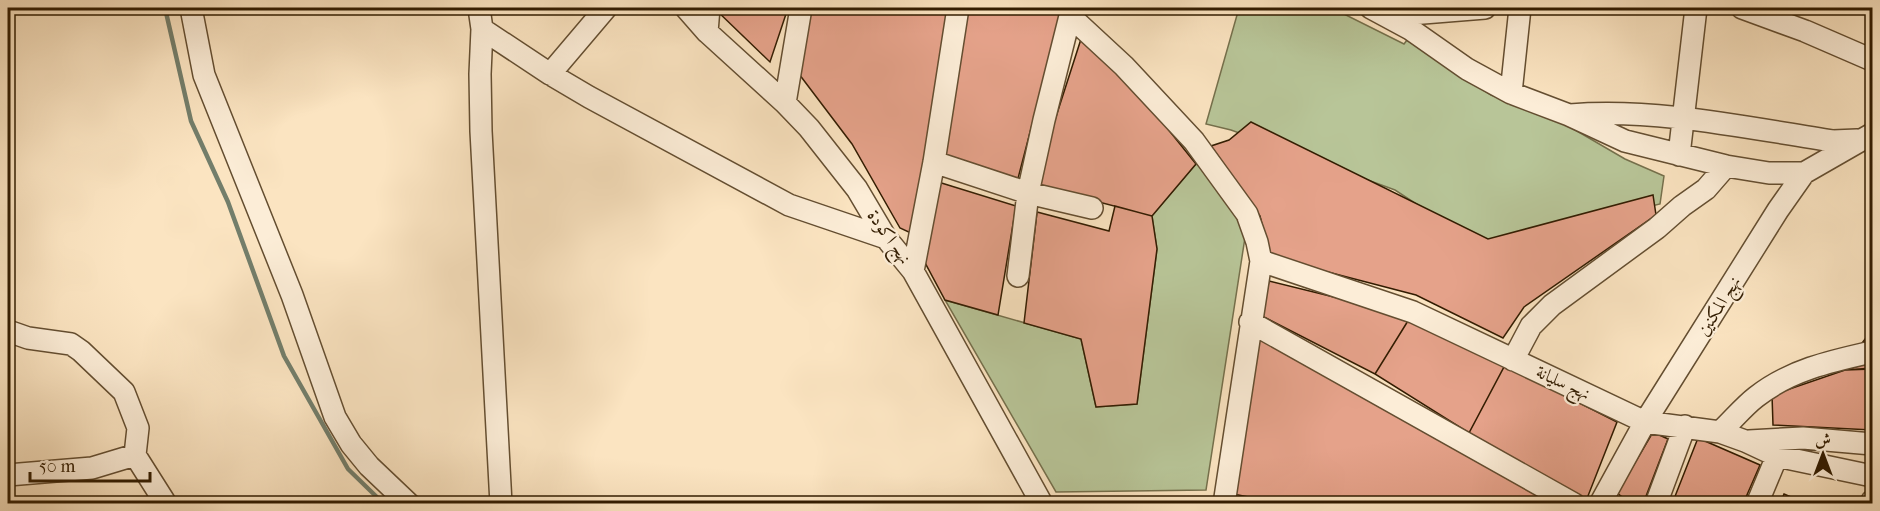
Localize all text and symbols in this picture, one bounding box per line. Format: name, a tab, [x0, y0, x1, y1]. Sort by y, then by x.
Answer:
street label: نهج اكودة	[859, 206, 915, 271]
street label: نهج المكنين	[1693, 272, 1750, 342]
street label: نهج سليانة	[1530, 361, 1593, 409]
north arrow	[1793, 424, 1853, 484]
text: ش	[1815, 430, 1831, 449]
scale bar	[30, 445, 150, 483]
text: 50 m	[39, 456, 76, 477]

